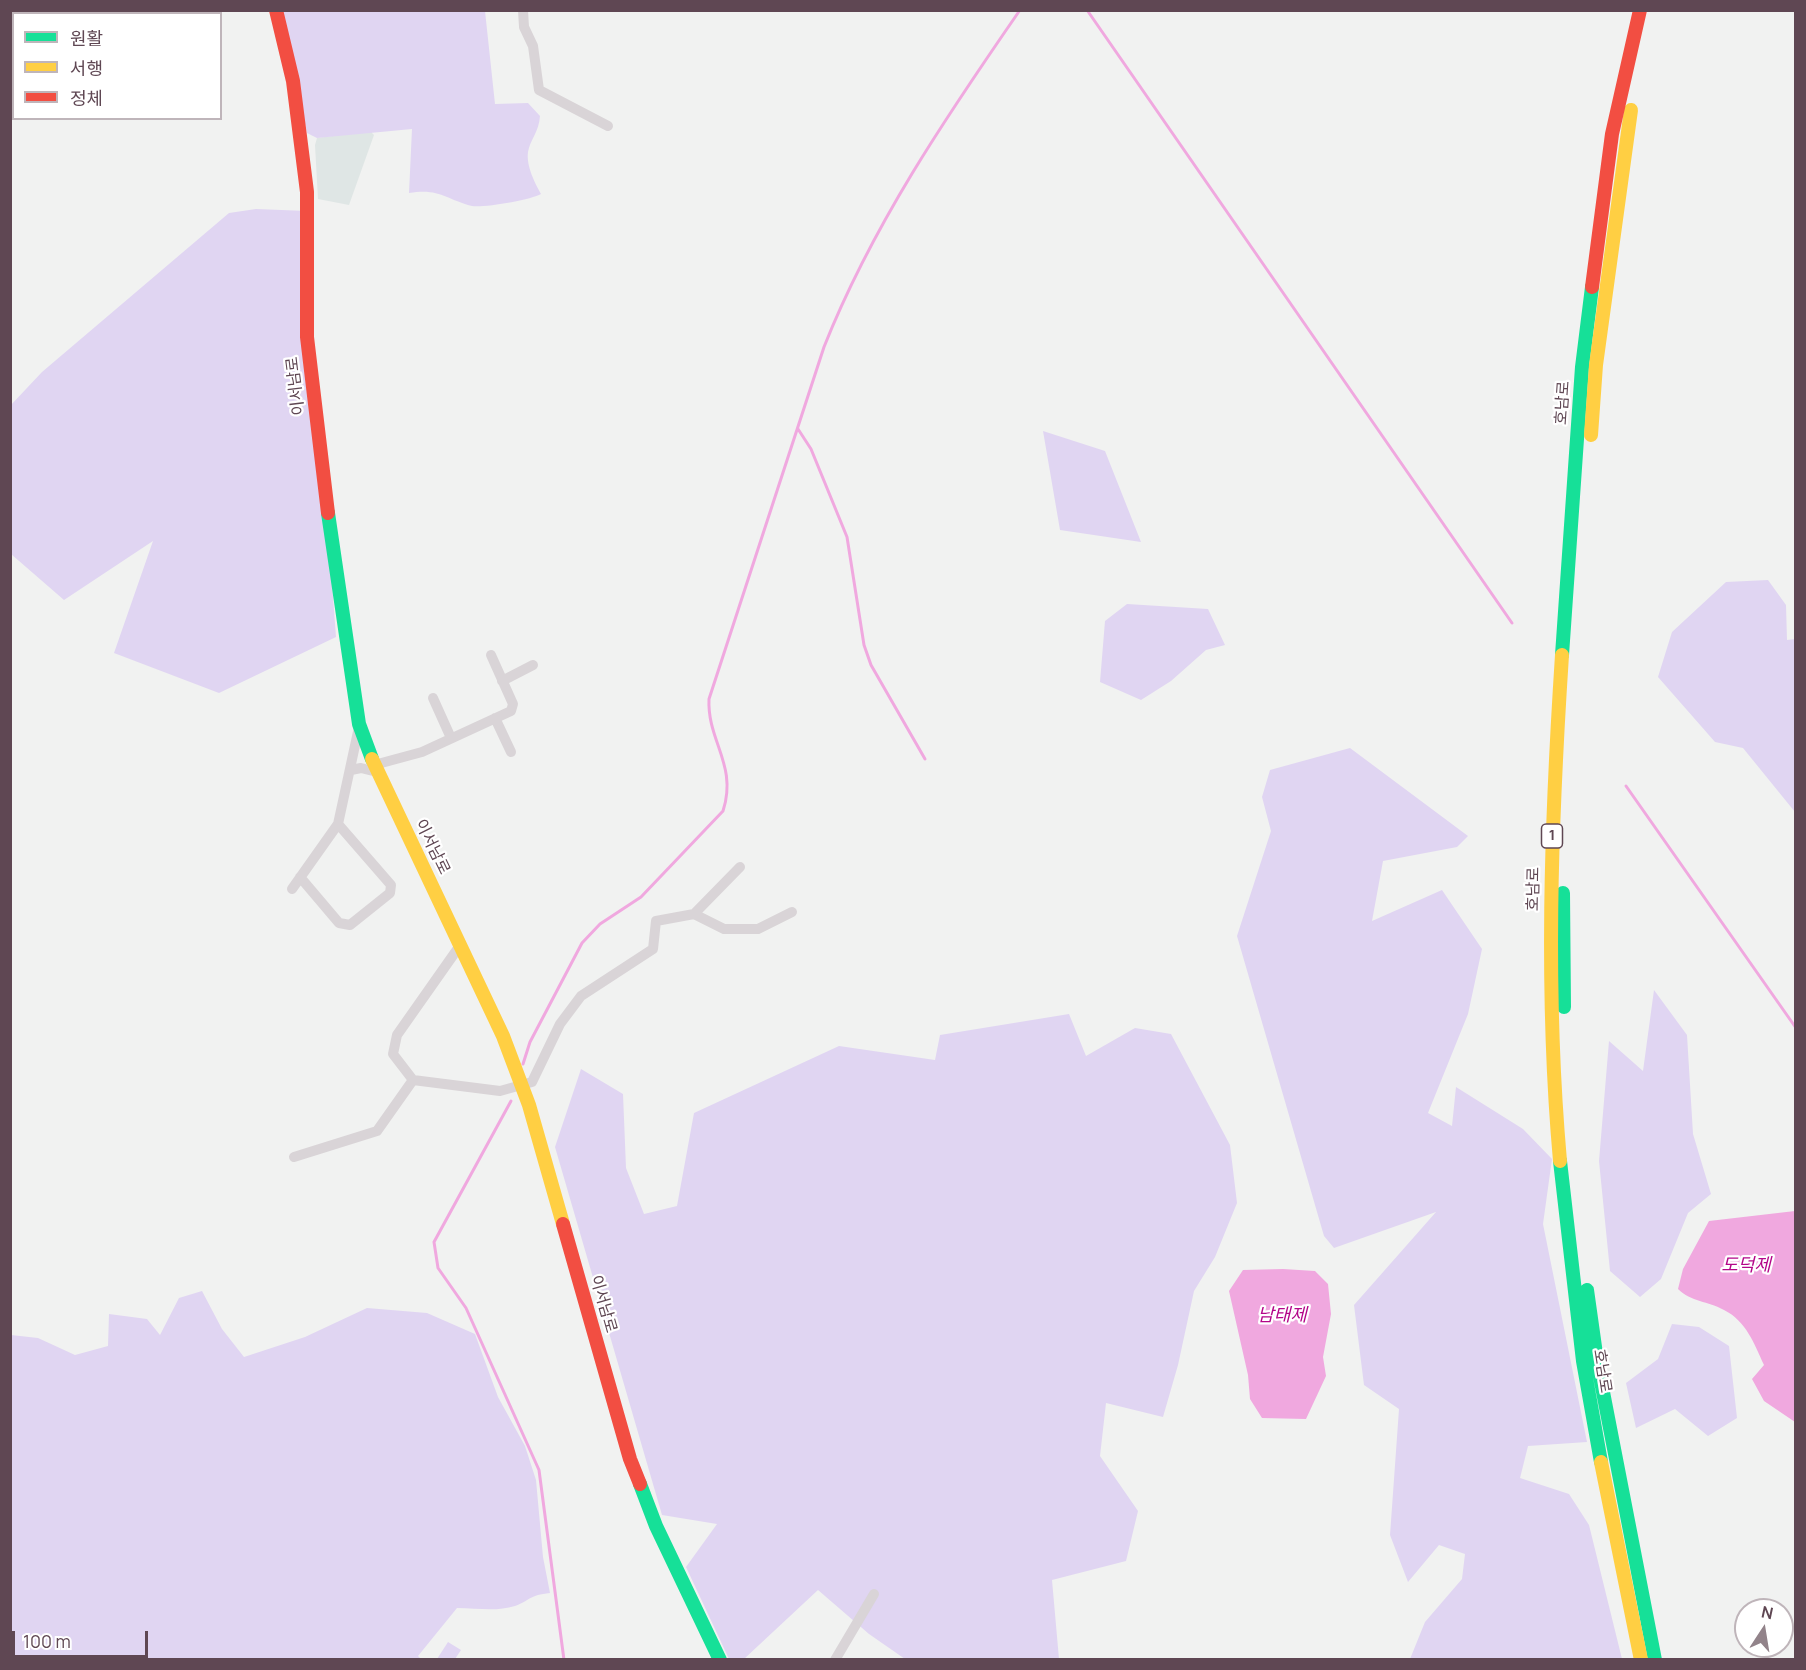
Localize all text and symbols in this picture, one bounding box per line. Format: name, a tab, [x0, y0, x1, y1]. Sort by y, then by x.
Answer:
legend	[12, 12, 222, 120]
text: 원활	[70, 26, 103, 50]
text: 서행	[70, 56, 103, 80]
text: 정체	[70, 86, 103, 110]
street label: 이서남로	[283, 356, 309, 416]
street label: 호남로	[1552, 380, 1574, 426]
street label: 이서남로	[410, 816, 454, 878]
road number: 1	[1542, 824, 1562, 848]
street label: 호남로	[1524, 867, 1544, 911]
water label: 도덕제	[1721, 1255, 1771, 1277]
street label: 이서남로	[586, 1273, 620, 1335]
water label: 남태제	[1257, 1305, 1307, 1327]
street label: 호남로	[1589, 1348, 1615, 1394]
north arrow	[1734, 1598, 1794, 1658]
text: N	[1759, 1600, 1775, 1624]
scale bar	[15, 1619, 152, 1657]
text: 100 m	[23, 1629, 71, 1653]

